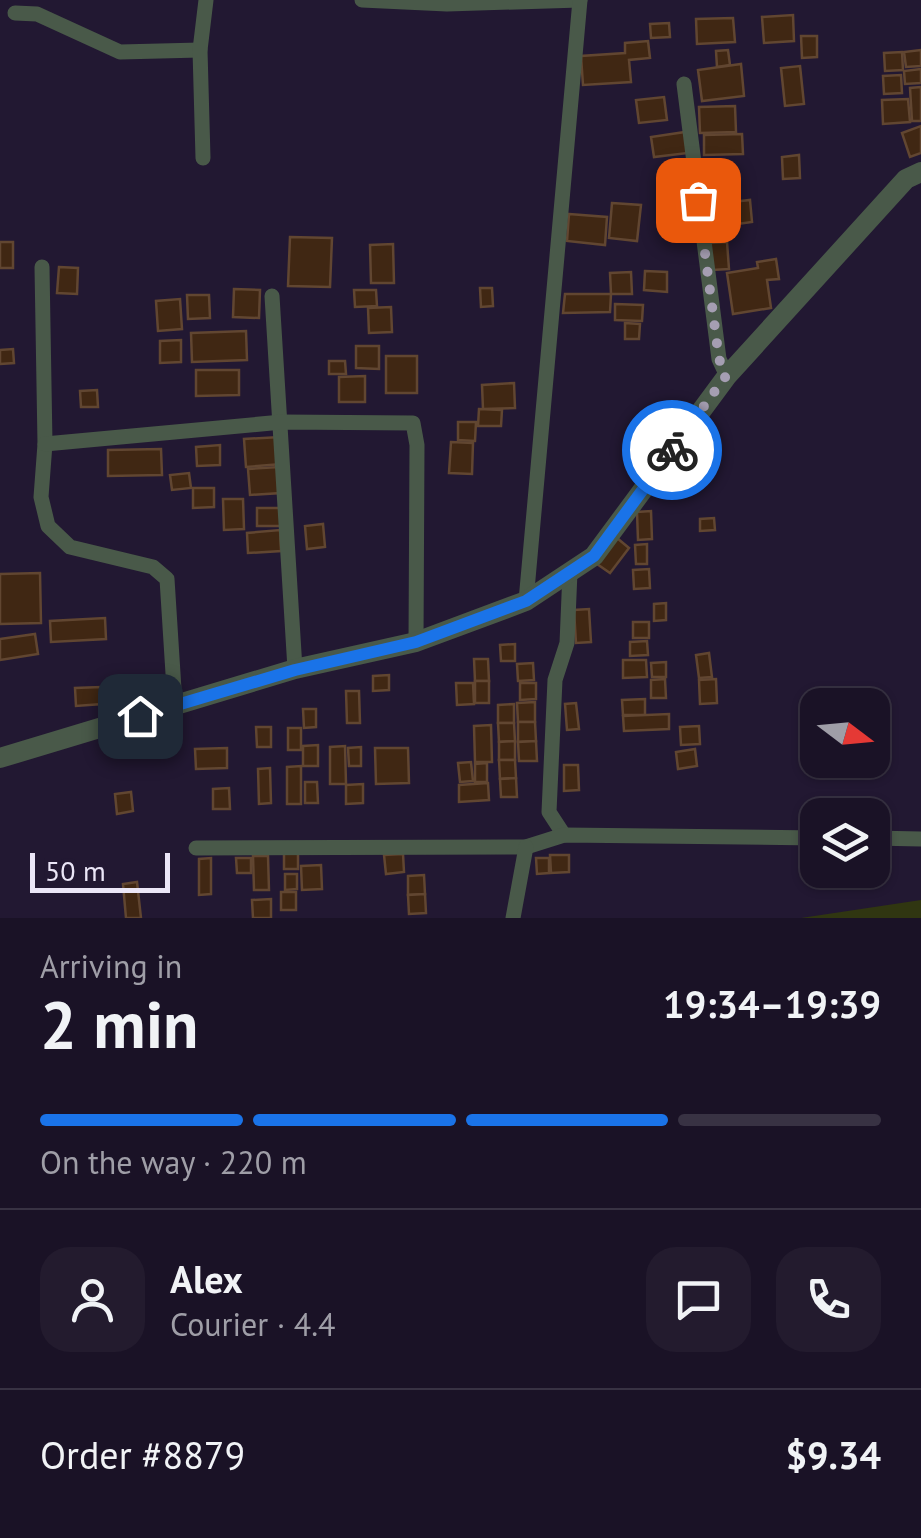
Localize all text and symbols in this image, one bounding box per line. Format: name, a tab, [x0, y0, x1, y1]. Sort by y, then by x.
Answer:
pin	[656, 158, 741, 243]
icon: bag	[671, 173, 726, 228]
courier	[622, 400, 722, 500]
icon: bike	[645, 423, 700, 478]
pin	[98, 674, 183, 759]
north arrow	[800, 688, 890, 778]
map controls	[800, 688, 890, 888]
icon: home	[113, 689, 168, 744]
button: layers	[800, 798, 890, 888]
scale bar	[30, 848, 170, 893]
text: 50 m	[45, 852, 106, 889]
text: Arriving in	[40, 945, 182, 987]
text: 19:34–19:39	[663, 979, 881, 1028]
text: 2 min	[40, 982, 199, 1066]
text: On the way · 220 m	[40, 1141, 307, 1183]
button: person	[40, 1247, 145, 1352]
button: chat	[646, 1247, 751, 1352]
button: phone	[776, 1247, 881, 1352]
text: Alex	[170, 1254, 243, 1303]
text: Courier · 4.4	[170, 1303, 336, 1345]
text: Order #8879	[40, 1430, 245, 1479]
text: $9.34	[785, 1430, 881, 1479]

